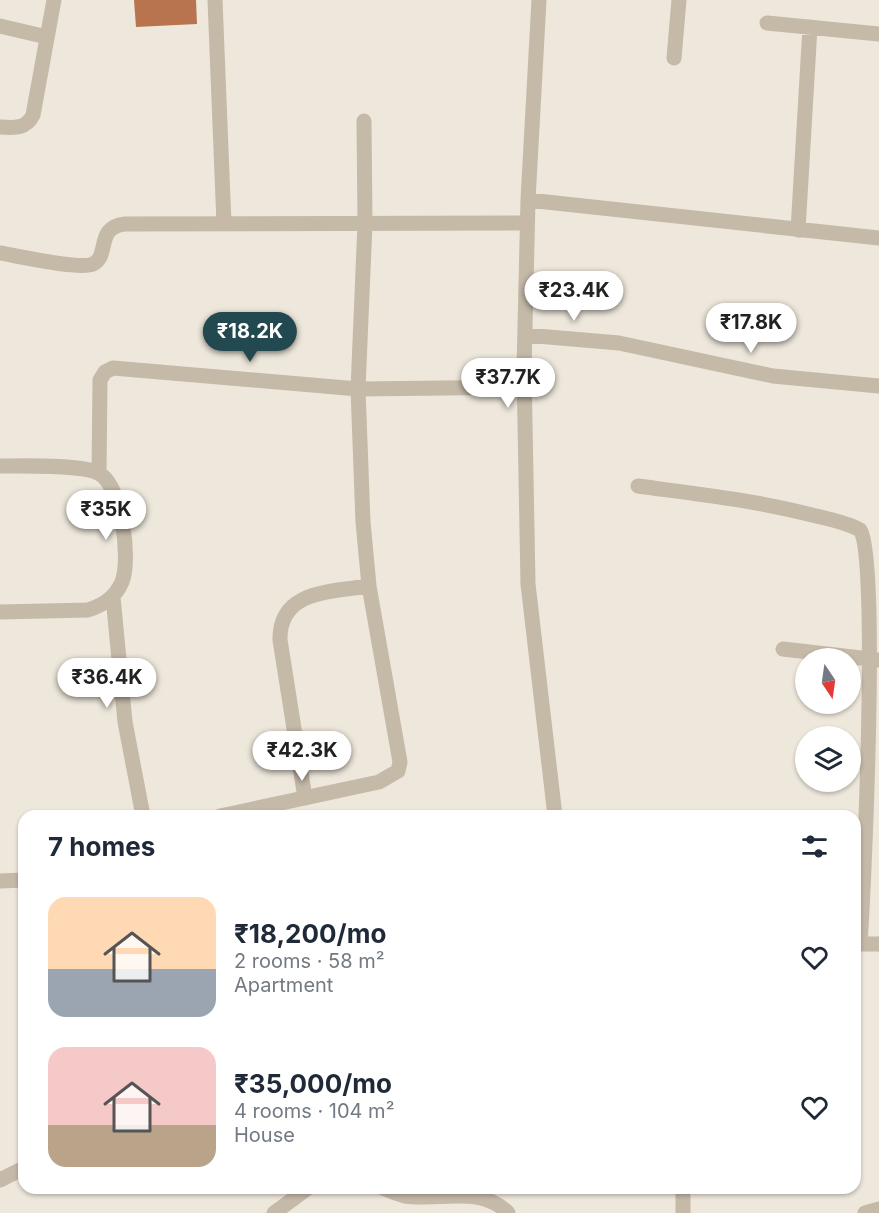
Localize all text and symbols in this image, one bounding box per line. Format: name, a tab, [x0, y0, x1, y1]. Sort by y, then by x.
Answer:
pin: ₹23.4K	[525, 271, 623, 322]
text: ₹23.4K	[538, 278, 610, 302]
pin: ₹17.8K	[702, 303, 800, 354]
text: ₹17.8K	[720, 310, 782, 334]
pin: ₹18.2K	[201, 312, 299, 363]
text: ₹18.2K	[217, 319, 283, 343]
pin: ₹37.7K	[459, 358, 557, 409]
text: ₹37.7K	[475, 365, 541, 389]
pin: ₹35K	[70, 490, 142, 541]
text: ₹35K	[80, 497, 132, 521]
north arrow	[795, 648, 861, 714]
map controls	[795, 648, 861, 792]
pin: ₹36.4K	[58, 658, 156, 709]
text: ₹36.4K	[71, 665, 143, 689]
button: layers	[795, 726, 861, 792]
pin: ₹42.3K	[253, 731, 351, 782]
text: ₹42.3K	[266, 738, 338, 762]
icon: filters	[798, 830, 831, 863]
text: 7 homes	[48, 831, 155, 862]
text: ₹18,200/mo	[234, 918, 386, 949]
icon: home	[96, 921, 168, 993]
icon: heart	[798, 941, 831, 974]
text: 2 rooms · 58 m²	[234, 949, 385, 973]
text: Apartment	[234, 973, 333, 997]
text: ₹35,000/mo	[234, 1068, 392, 1099]
icon: home	[96, 1071, 168, 1143]
icon: heart	[798, 1091, 831, 1124]
text: 4 rooms · 104 m²	[234, 1099, 394, 1123]
text: House	[234, 1123, 295, 1147]

